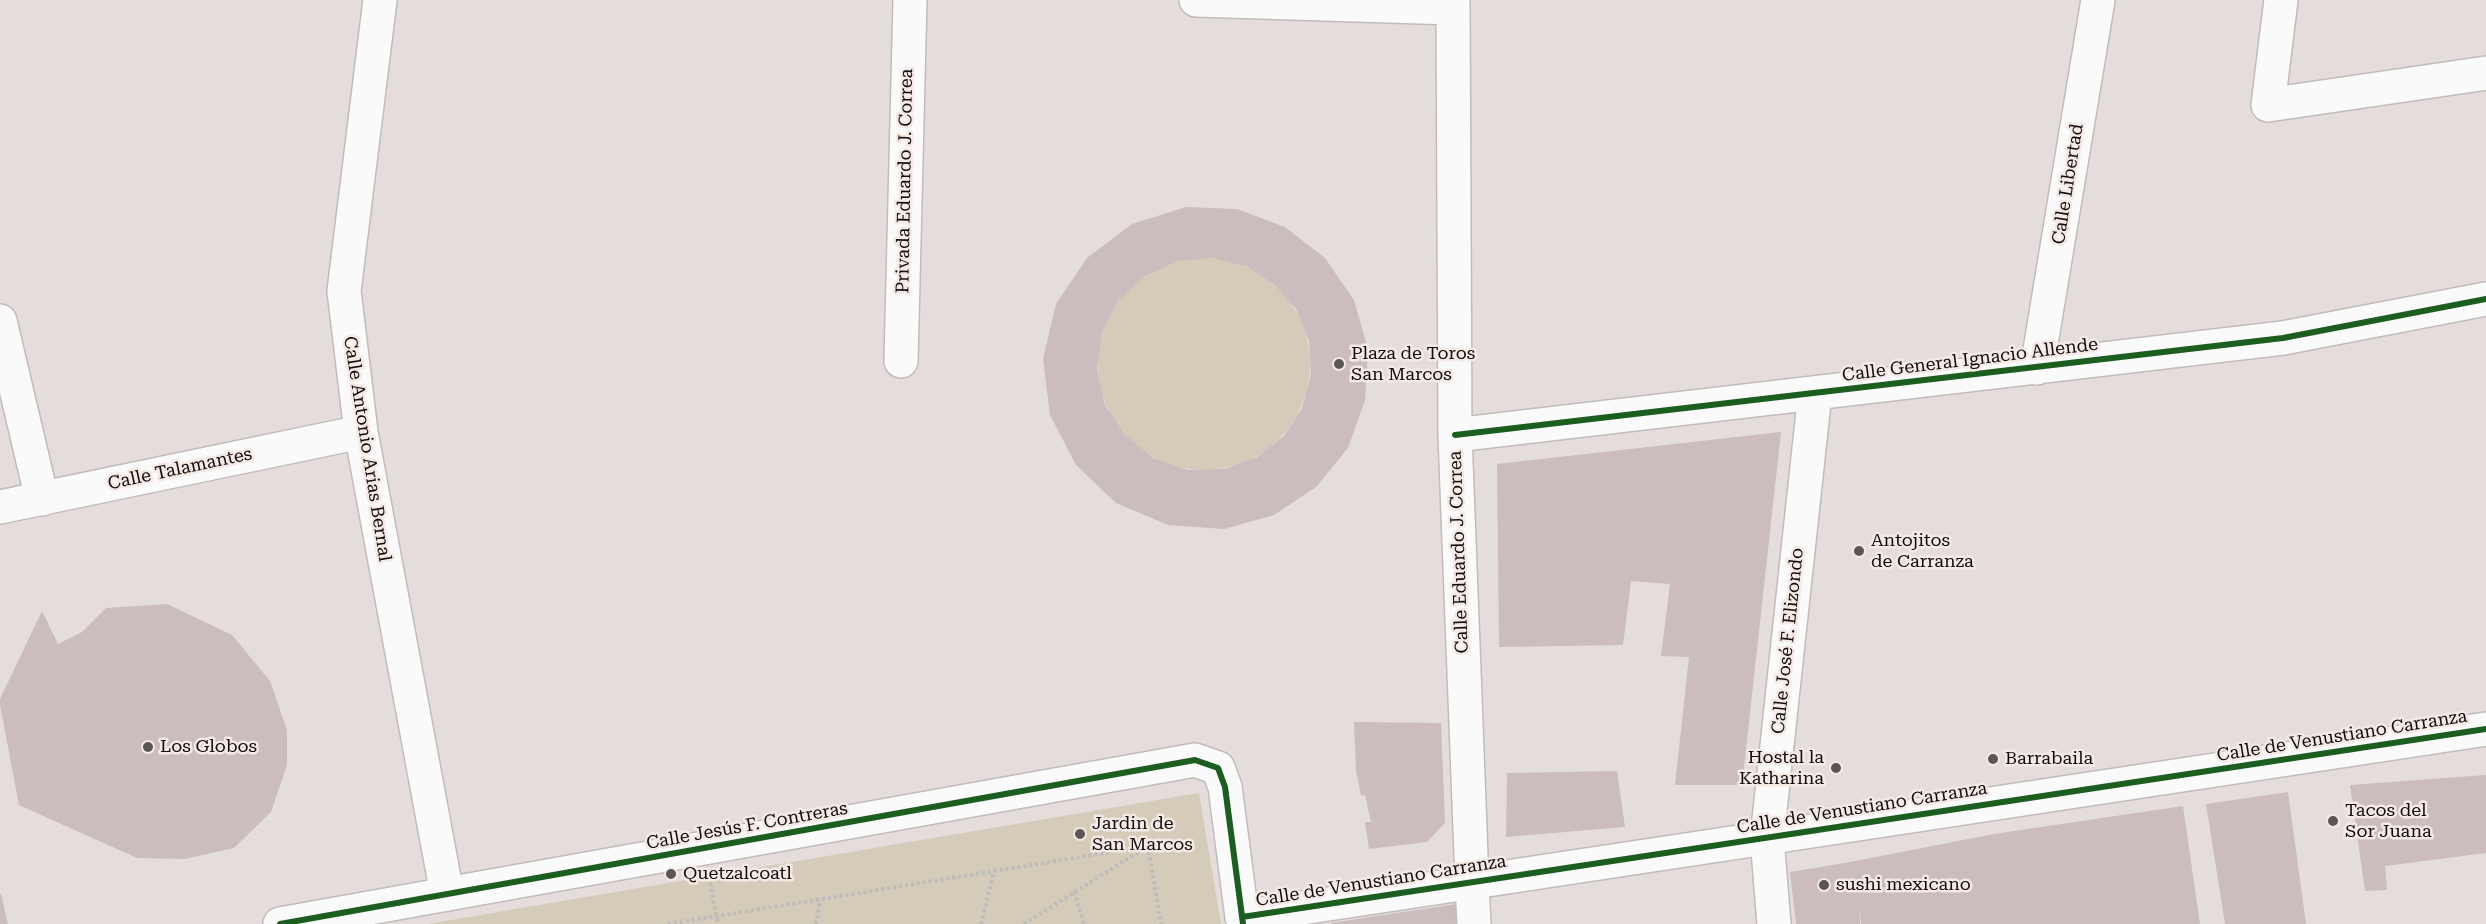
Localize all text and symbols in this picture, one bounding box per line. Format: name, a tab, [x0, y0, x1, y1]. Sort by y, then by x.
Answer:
street label: Privada Eduardo J. Correa	[892, 68, 918, 294]
street label: Calle Libertad	[2048, 122, 2088, 246]
street label: Calle General Ignacio Allende	[1841, 334, 2099, 386]
street label: Calle Antonio Arias Bernal	[339, 335, 395, 563]
place label: Plaza de Toros San Marcos	[1351, 343, 1475, 386]
marker: Plaza de Toros San Marcos	[1332, 357, 1346, 371]
street label: Calle Talamantes	[106, 443, 254, 495]
street label: Calle Eduardo J. Correa	[1445, 450, 1473, 654]
place label: Antojitos de Carranza	[1871, 530, 1974, 572]
marker: Antojitos de Carranza	[1852, 544, 1866, 558]
street label: Calle José F. Elizondo	[1767, 547, 1809, 735]
street label: Calle de Venustiano Carranza	[2215, 706, 2469, 766]
place label: Los Globos	[160, 736, 257, 758]
marker: Los Globos	[141, 740, 155, 754]
place label: Hostal la Katharina	[1739, 747, 1824, 789]
place label: Barrabaila	[2005, 748, 2093, 770]
marker: Barrabaila	[1986, 752, 2000, 766]
marker: Hostal la Katharina	[1829, 761, 1843, 775]
street label: Calle de Venustiano Carranza	[1735, 778, 1989, 838]
street label: Calle Jesús F. Contreras	[645, 798, 849, 854]
place label: Tacos del Sor Juana	[2345, 800, 2432, 842]
place label: Jardin de San Marcos	[1092, 813, 1193, 856]
marker: Tacos del Sor Juana	[2326, 814, 2340, 828]
marker: Jardin de San Marcos	[1073, 827, 1087, 841]
street label: Calle de Venustiano Carranza	[1254, 851, 1508, 911]
place label: Quetzalcoatl	[683, 863, 792, 885]
marker: Quetzalcoatl	[664, 867, 678, 881]
place label: sushi mexicano	[1836, 874, 1971, 896]
marker: sushi mexicano	[1817, 878, 1831, 892]

